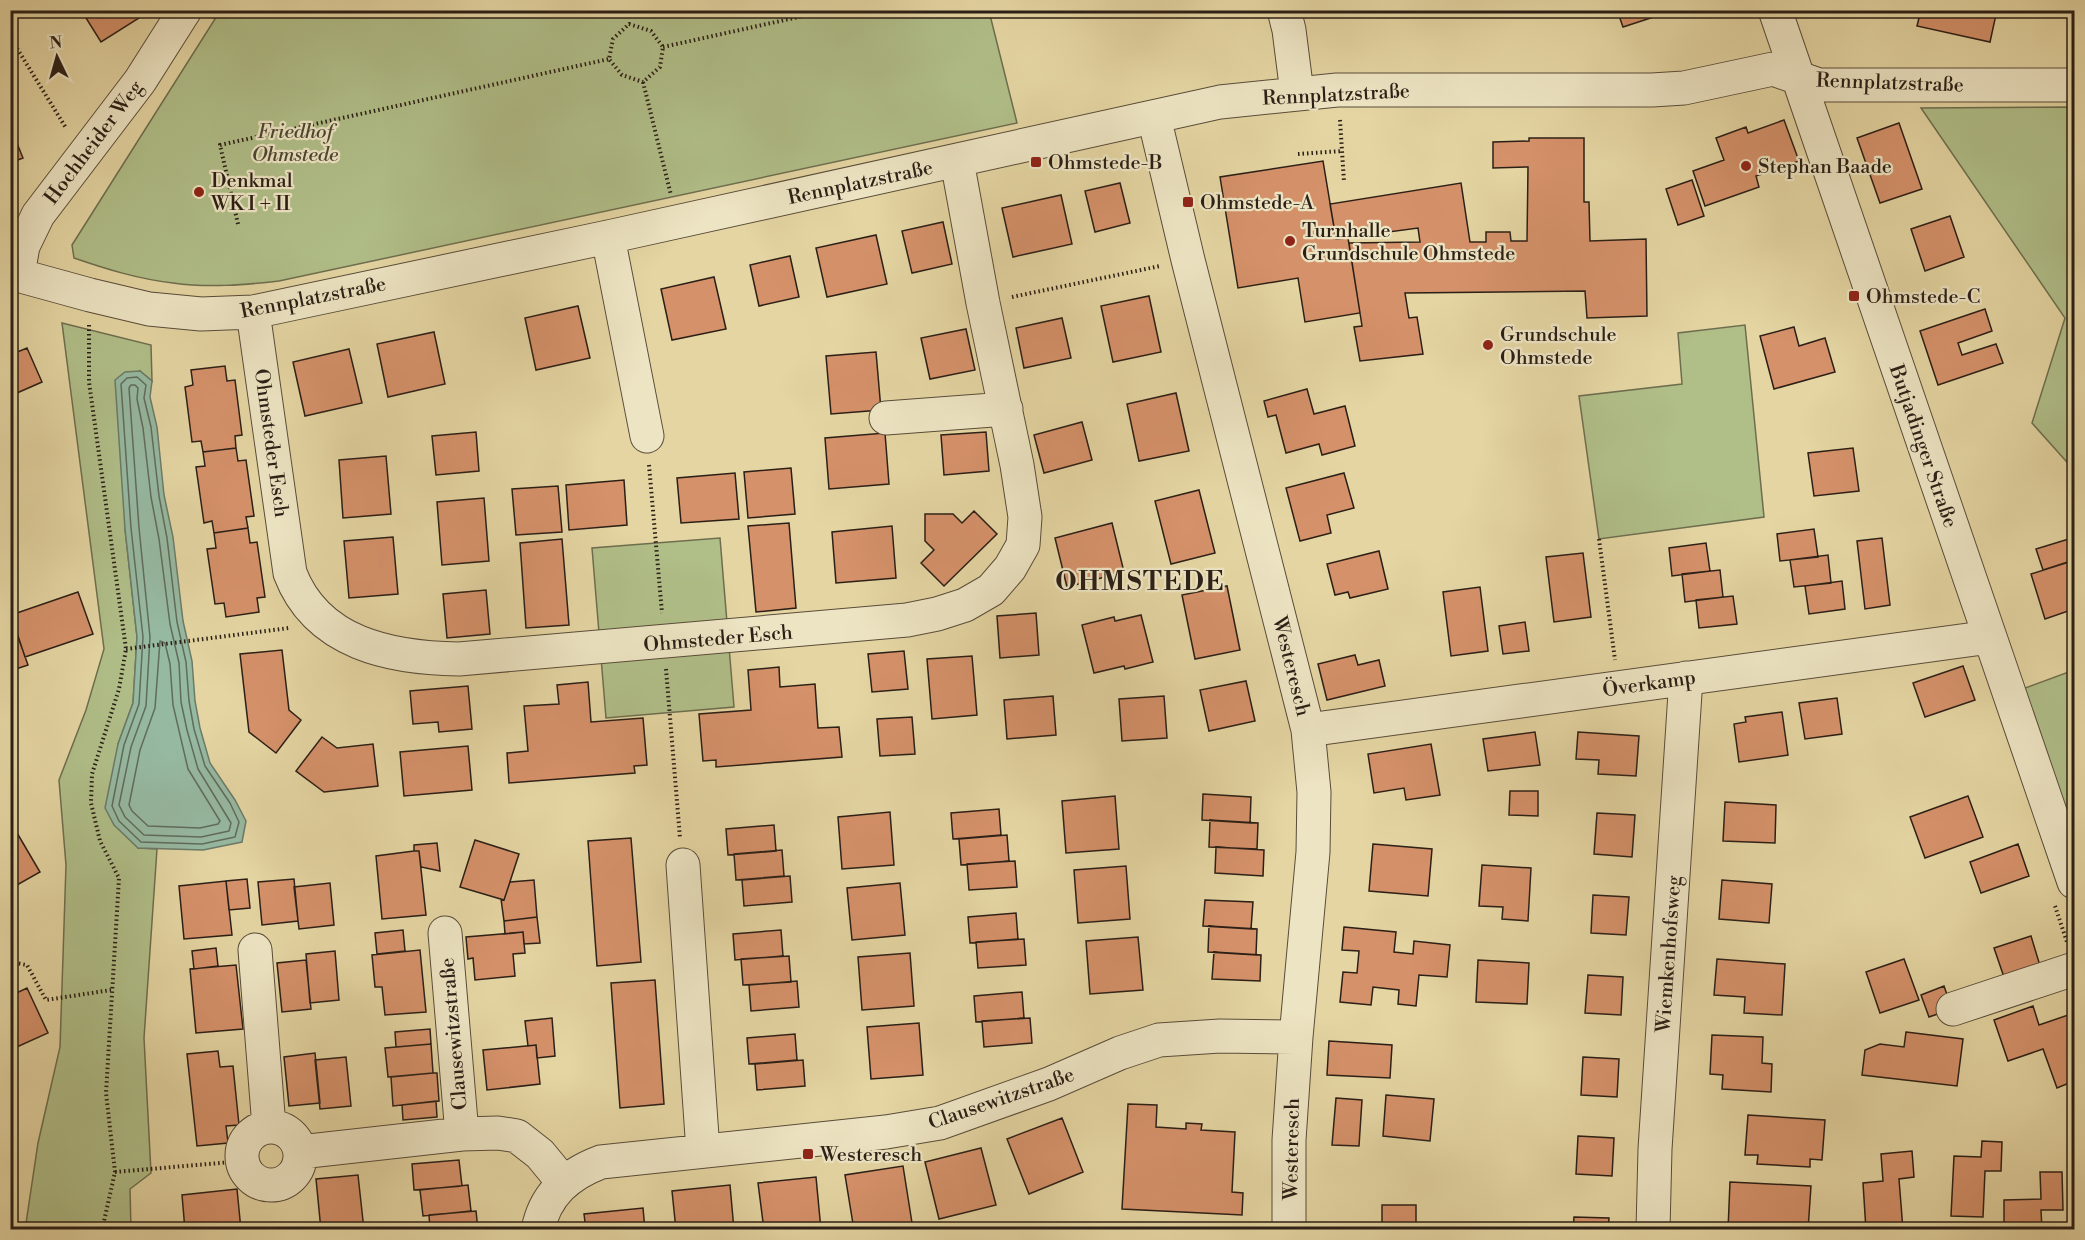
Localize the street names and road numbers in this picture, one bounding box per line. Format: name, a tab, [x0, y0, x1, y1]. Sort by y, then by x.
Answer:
street label: Rennplatzstraße	[1816, 68, 1964, 99]
street label: Hochheider Weg	[39, 75, 149, 210]
street label: Rennplatzstraße	[1262, 79, 1411, 112]
street label: Rennplatzstraße	[785, 156, 935, 211]
street label: Rennplatzstraße	[238, 272, 388, 325]
street label: Butjadinger Straße	[1883, 361, 1962, 531]
street label: Ohmsteder Esch	[248, 367, 293, 519]
street label: Westeresch	[1266, 613, 1315, 719]
street label: Ohmsteder Esch	[642, 621, 794, 658]
street label: Överkamp	[1601, 665, 1697, 703]
street label: Wiemkenhofsweg	[1651, 874, 1688, 1035]
street label: Clausewitzstraße	[435, 957, 474, 1111]
street label: Clausewitzstraße	[925, 1063, 1078, 1136]
street label: Westeresch	[1279, 1098, 1306, 1201]

